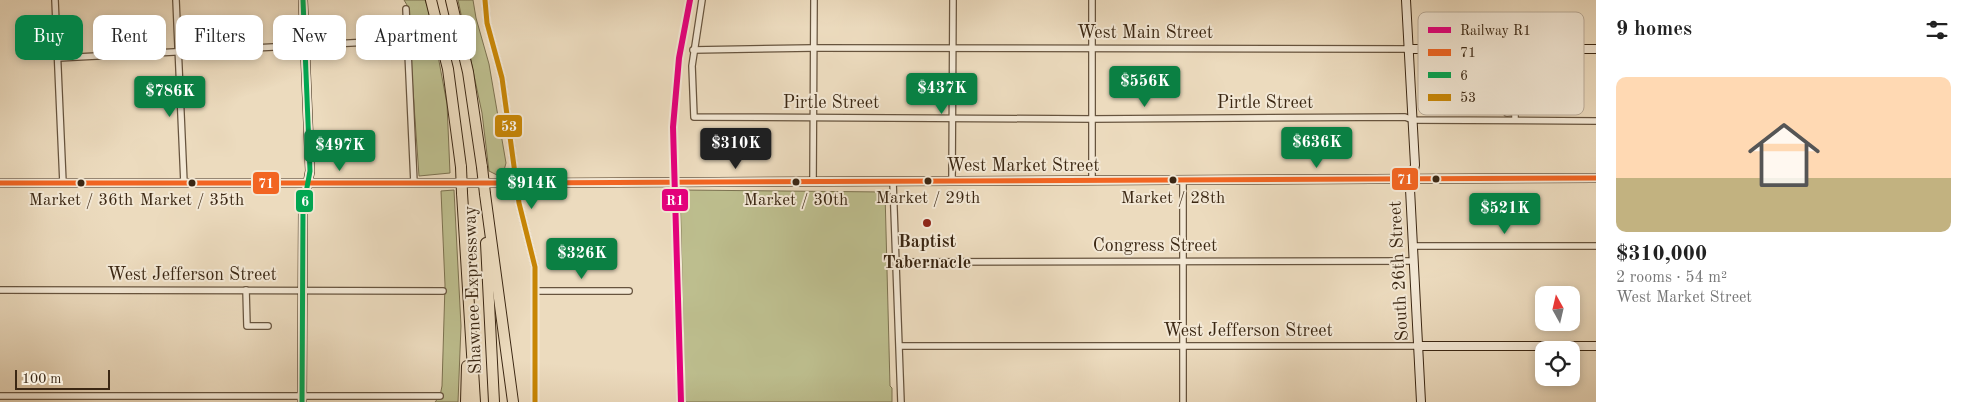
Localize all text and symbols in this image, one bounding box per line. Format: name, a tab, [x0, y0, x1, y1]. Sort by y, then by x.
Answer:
legend	[1418, 12, 1584, 115]
chip: Buy	[15, 15, 83, 60]
chip: Rent	[93, 15, 166, 60]
chip: Filters	[176, 15, 263, 60]
chip: New	[273, 15, 346, 60]
chip: Apartment	[356, 15, 476, 60]
icon: filters	[1923, 16, 1951, 44]
text: 9 homes	[1616, 19, 1692, 40]
street label: West Main Street	[1077, 24, 1213, 42]
text: Railway R1	[1460, 24, 1531, 38]
text: 71	[1460, 46, 1476, 60]
pin: $556K	[1110, 66, 1180, 108]
text: 6	[1460, 69, 1468, 83]
pin: $437K	[907, 72, 977, 115]
text: $556K	[1120, 74, 1170, 90]
pin: $786K	[135, 76, 205, 118]
text: $437K	[917, 81, 967, 97]
text: $786K	[145, 84, 195, 100]
text: 53	[1460, 91, 1476, 105]
street label: Pirtle Street	[783, 94, 879, 112]
street label: Pirtle Street	[1217, 94, 1313, 112]
icon: home	[1739, 110, 1829, 200]
line badge: 53	[494, 114, 523, 138]
text: 53	[501, 120, 517, 134]
pin: $636K	[1282, 126, 1352, 169]
pin: $310K	[701, 128, 771, 170]
pin: $497K	[305, 130, 375, 172]
text: $636K	[1292, 135, 1342, 151]
text: $310K	[711, 136, 761, 152]
text: $497K	[315, 138, 365, 154]
street label: West Market Street	[947, 157, 1099, 175]
line badge: 71	[1391, 167, 1419, 191]
pin: $914K	[497, 168, 567, 210]
line badge: 71	[252, 171, 280, 195]
text: 71	[1397, 173, 1413, 187]
unlabelled marker	[1431, 174, 1441, 184]
marker: Market / 28th	[1168, 175, 1178, 185]
text: $914K	[507, 176, 557, 192]
marker: Market / 29th	[923, 176, 933, 186]
text: 71	[258, 177, 274, 191]
marker: Market / 30th	[791, 177, 801, 187]
marker: Market / 36th	[76, 178, 86, 188]
marker: Market / 35th	[187, 178, 197, 188]
line badge: R1	[661, 188, 689, 212]
line badge: 6	[295, 189, 314, 213]
place label: Market / 29th	[876, 190, 980, 207]
place label: Market / 28th	[1121, 190, 1225, 207]
place label: Market / 36th	[29, 192, 133, 209]
place label: Market / 35th	[140, 192, 244, 209]
place label: Market / 30th	[744, 192, 848, 209]
pin: $521K	[1470, 192, 1540, 235]
text: R1	[666, 194, 684, 208]
text: 6	[301, 195, 309, 209]
street label: South 26th Street	[1386, 200, 1412, 342]
text: $521K	[1480, 201, 1530, 217]
street label: Shawnee Expressway	[461, 205, 485, 375]
marker: Baptist Tabernacle	[921, 217, 933, 229]
place label: Baptist Tabernacle	[883, 233, 971, 272]
street label: Congress Street	[1093, 237, 1217, 255]
pin: $326K	[547, 238, 617, 280]
text: $310,000	[1616, 244, 1707, 265]
text: $326K	[557, 246, 607, 262]
street label: West Jefferson Street	[107, 266, 277, 284]
text: 2 rooms · 54 m²	[1616, 270, 1727, 286]
north arrow	[1535, 286, 1580, 331]
map controls	[1535, 286, 1580, 386]
text: West Market Street	[1616, 290, 1752, 306]
street label: West Jefferson Street	[1163, 322, 1333, 340]
button: locate	[1535, 341, 1580, 386]
scale bar	[15, 367, 110, 390]
text: 100 m	[22, 372, 61, 386]

